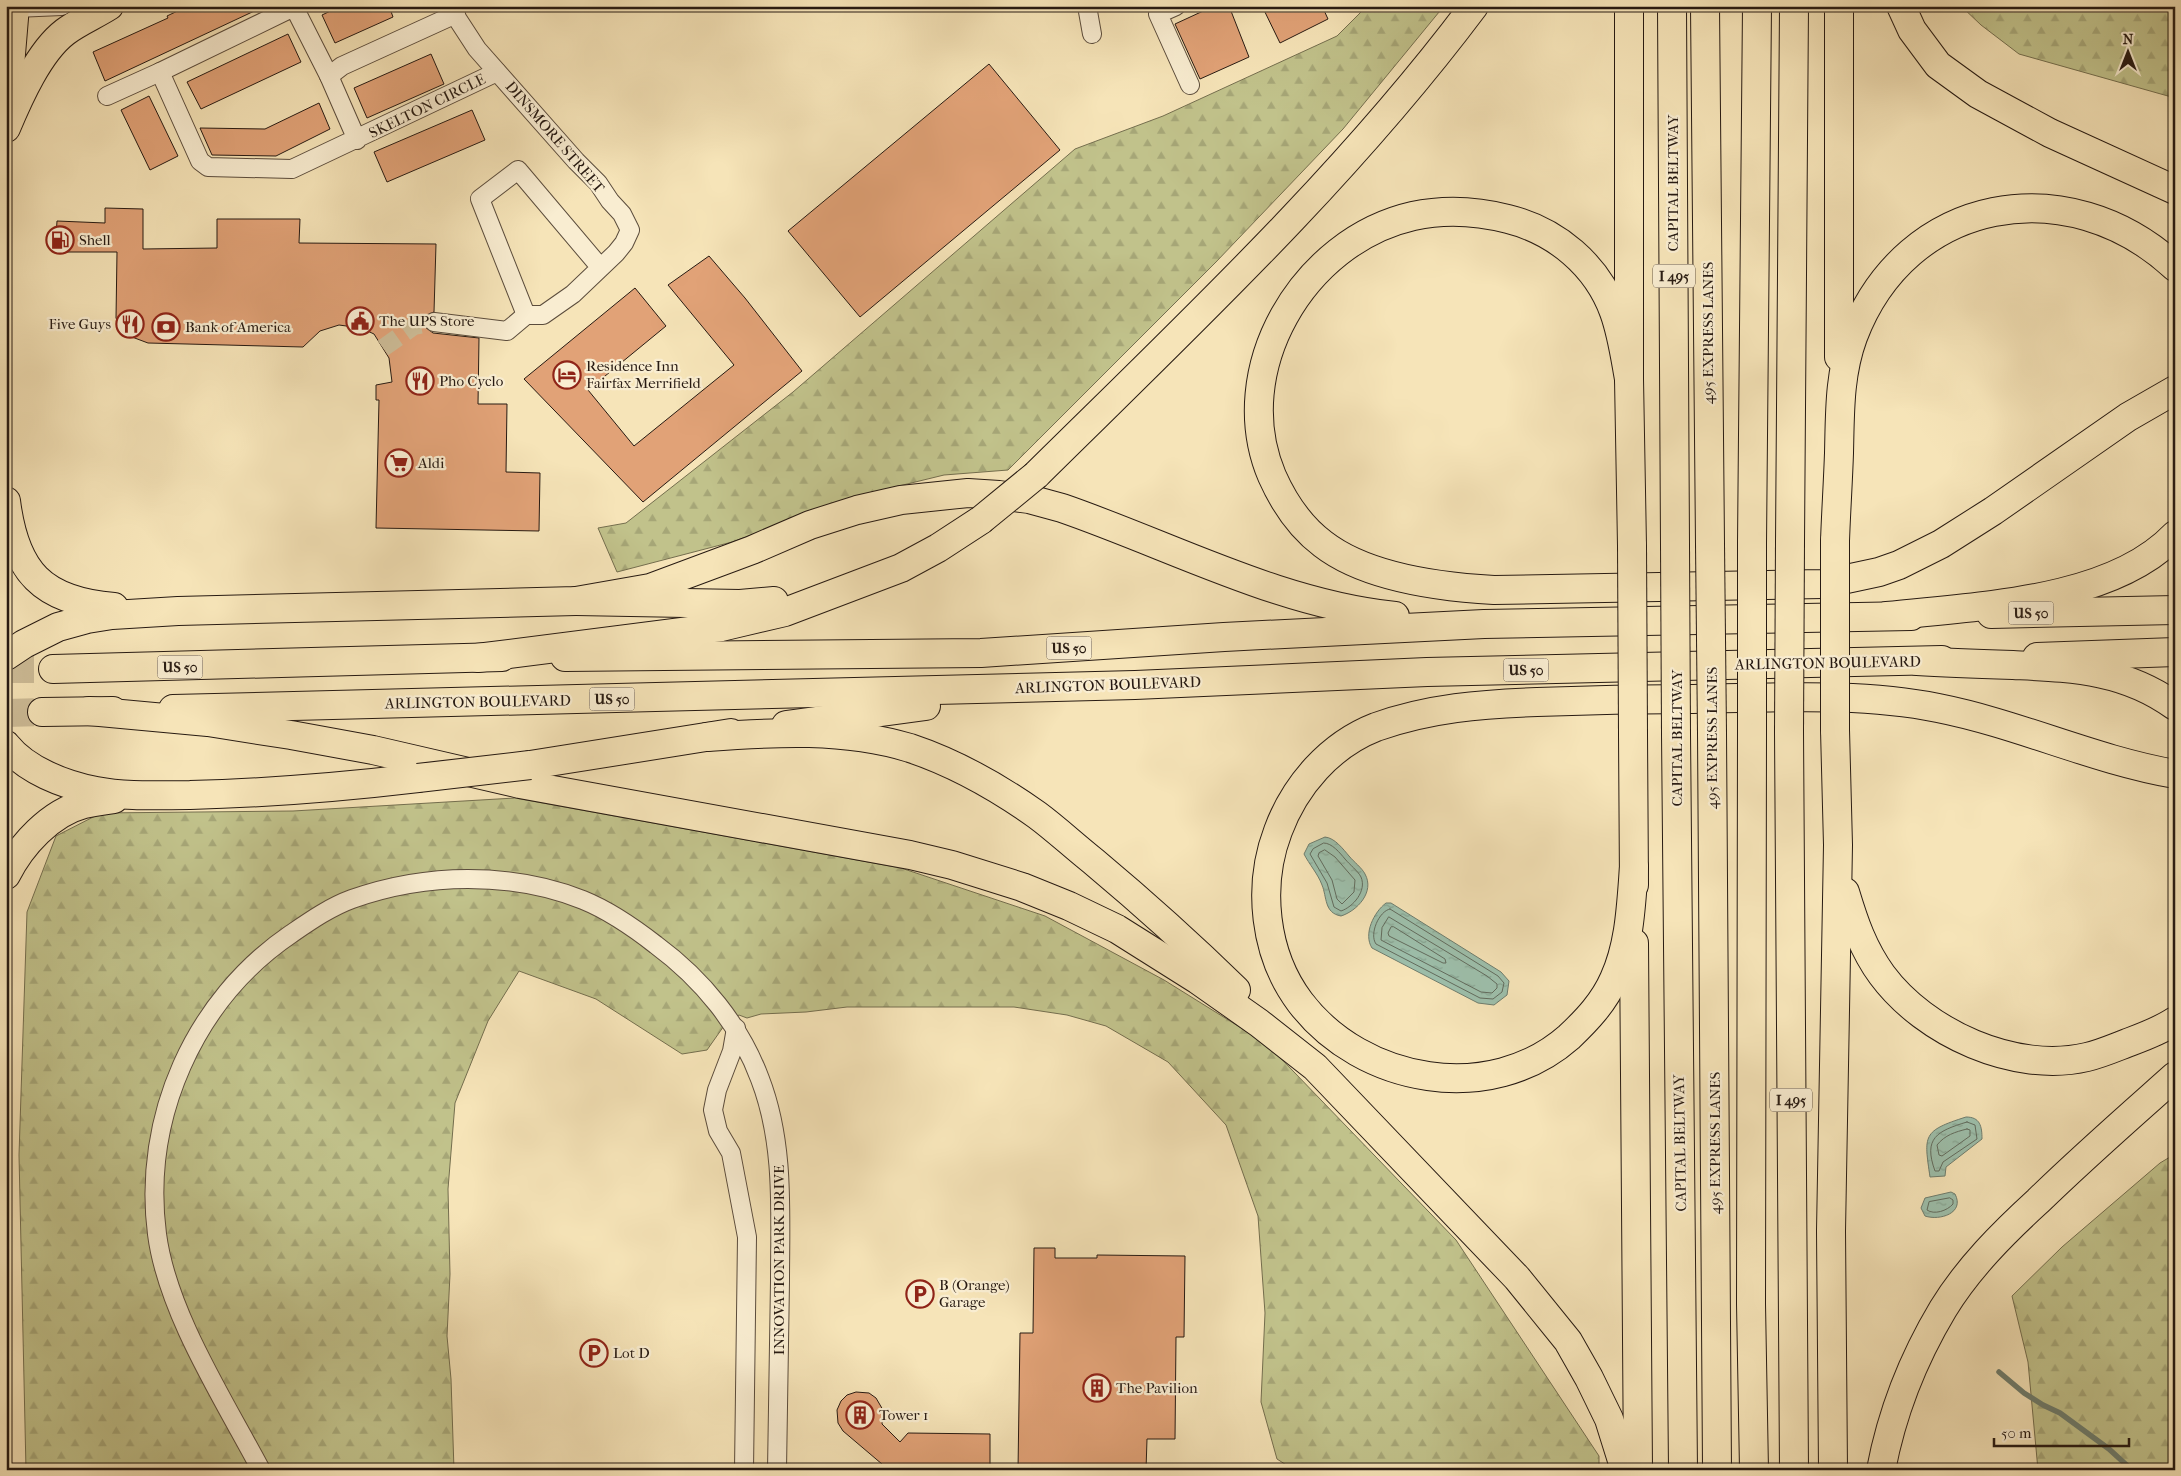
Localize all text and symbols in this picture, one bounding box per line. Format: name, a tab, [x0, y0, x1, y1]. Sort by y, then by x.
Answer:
north arrow	[2104, 28, 2154, 78]
text: N	[2123, 31, 2134, 48]
street label: SKELTON CIRCLE	[366, 70, 488, 142]
street label: DINSMORE STREET	[502, 78, 609, 197]
street label: CAPITAL BELTWAY	[1664, 114, 1682, 252]
fuel station icon: Shell	[45, 225, 75, 255]
place label: Shell	[79, 231, 111, 249]
street label: 495 EXPRESS LANES	[1699, 262, 1717, 404]
road number: I 495	[1653, 264, 1695, 288]
public building icon: The UPS Store	[345, 306, 375, 336]
restaurant icon: Five Guys	[115, 309, 145, 339]
bank icon: Bank of America	[151, 312, 181, 342]
place label: The UPS Store	[379, 312, 475, 330]
place label: Five Guys	[49, 315, 111, 333]
place label: Bank of America	[185, 318, 292, 336]
place label: Residence Inn Fairfax Merrifield	[586, 357, 702, 392]
hotel icon: Residence Inn Fairfax Merrifield	[552, 360, 582, 390]
restaurant icon: Pho Cyclo	[405, 366, 435, 396]
place label: Pho Cyclo	[439, 372, 504, 390]
supermarket icon: Aldi	[384, 448, 414, 478]
place label: Aldi	[417, 454, 445, 472]
road number: US 50	[2008, 602, 2054, 624]
road number: US 50	[1046, 636, 1092, 660]
street label: ARLINGTON BOULEVARD	[1734, 652, 1921, 674]
road number: US 50	[158, 656, 202, 679]
road number: US 50	[1504, 658, 1548, 682]
street label: 495 EXPRESS LANES	[1703, 667, 1721, 809]
street label: CAPITAL BELTWAY	[1668, 669, 1686, 807]
street label: ARLINGTON BOULEVARD	[1014, 673, 1201, 697]
road number: US 50	[590, 688, 634, 711]
street label: ARLINGTON BOULEVARD	[384, 691, 571, 713]
street label: 495 EXPRESS LANES	[1706, 1072, 1724, 1214]
street label: CAPITAL BELTWAY	[1670, 1074, 1690, 1212]
road number: I 495	[1770, 1088, 1812, 1112]
street label: INNOVATION PARK DRIVE	[770, 1165, 788, 1355]
place label: B (Orange) Garage	[939, 1276, 1010, 1311]
parking icon: B (Orange) Garage	[905, 1279, 935, 1309]
parking icon: Lot D	[579, 1338, 609, 1368]
place label: Lot D	[613, 1344, 650, 1362]
building icon: The Pavilion	[1082, 1373, 1112, 1403]
place label: The Pavilion	[1116, 1379, 1198, 1397]
building icon: Tower 1	[845, 1400, 875, 1430]
place label: Tower 1	[879, 1406, 928, 1424]
scale bar	[1994, 1416, 2128, 1448]
text: 50 m	[2001, 1424, 2032, 1442]

